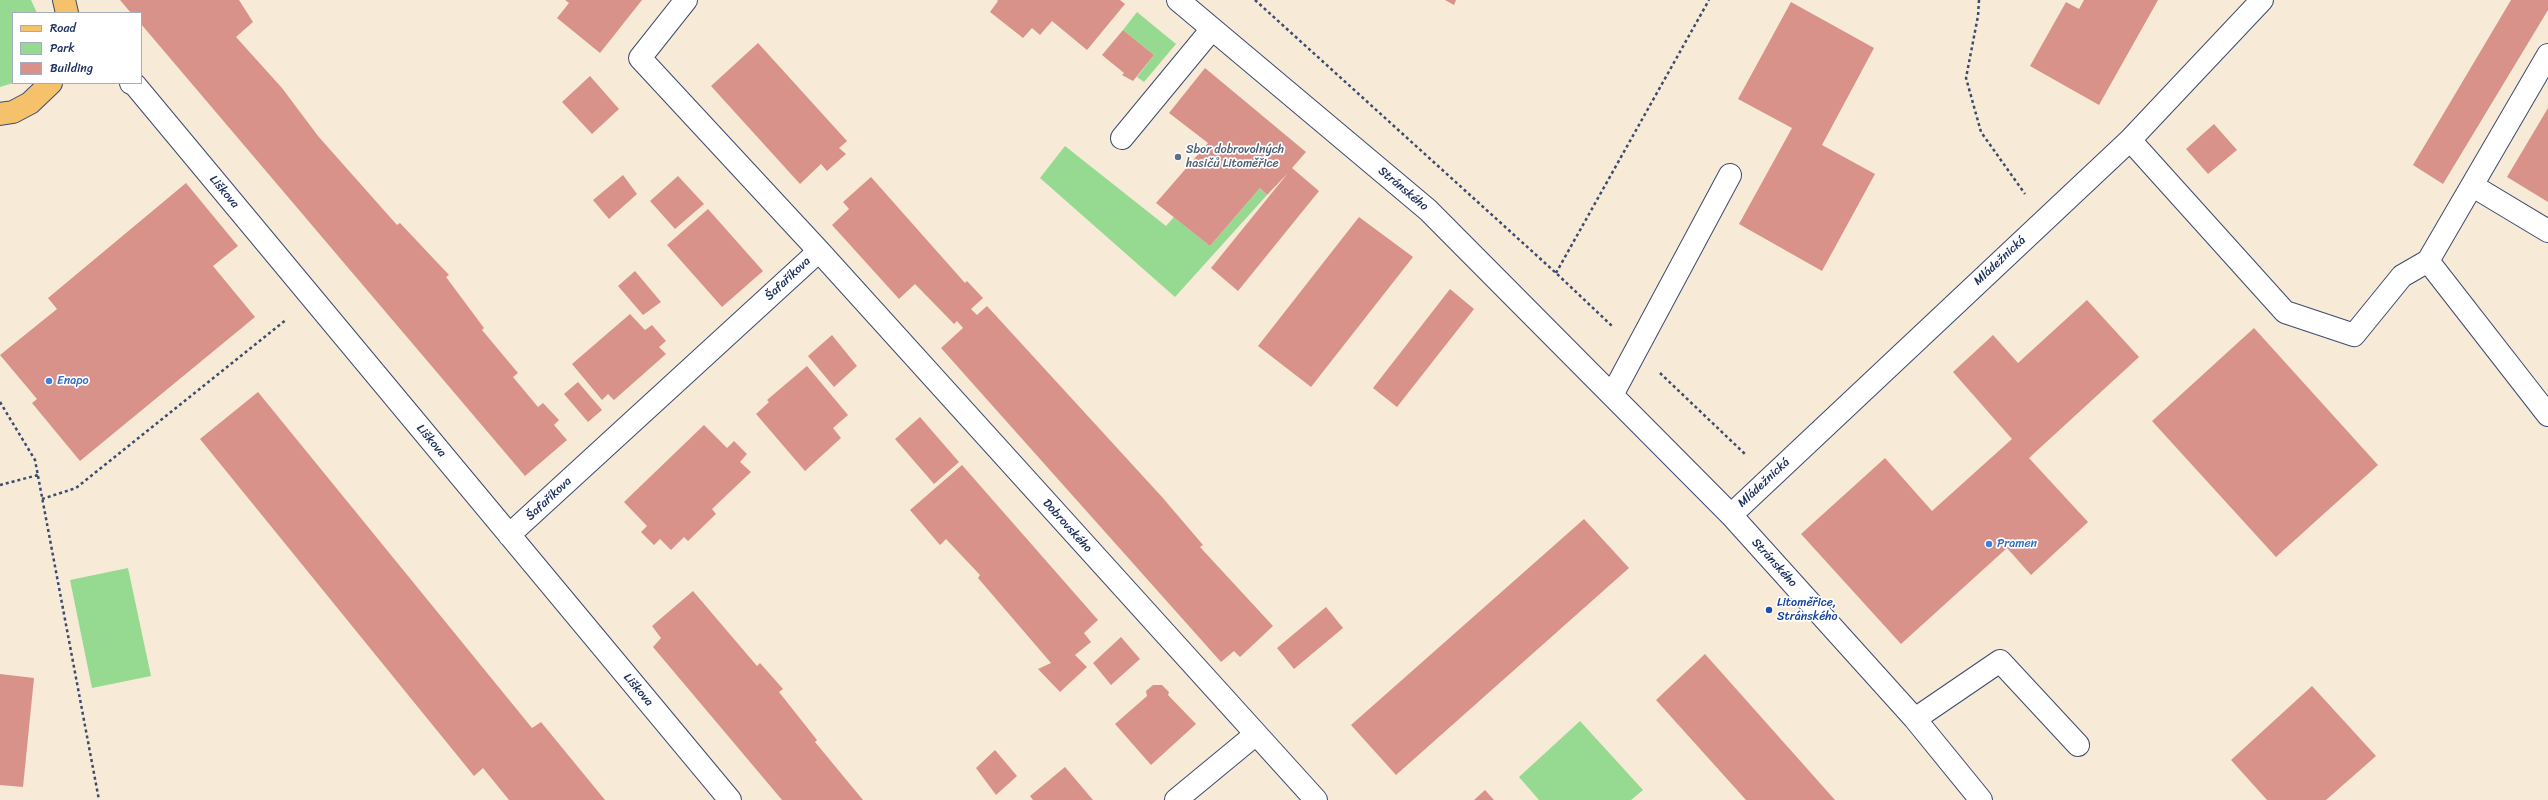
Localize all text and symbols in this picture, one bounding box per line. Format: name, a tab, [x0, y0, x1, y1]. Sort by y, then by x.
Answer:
legend	[12, 12, 142, 84]
text: Road	[50, 17, 76, 39]
text: Park	[50, 37, 75, 59]
text: Building	[50, 57, 93, 79]
place label: Sbor dobrovolných hasičů Litoměřice	[1186, 143, 1284, 171]
marker: Sbor dobrovolných hasičů Litoměřice	[1173, 152, 1183, 162]
street label: Stránského	[1375, 164, 1431, 214]
street label: Liškova	[206, 173, 242, 211]
street label: Mládežnická	[1971, 233, 2029, 289]
street label: Šafaříkova	[762, 254, 814, 304]
place label: Enapo	[57, 374, 89, 388]
marker: Enapo	[44, 376, 54, 386]
street label: Liškova	[413, 422, 449, 460]
street label: Mládežnická	[1735, 455, 1793, 511]
street label: Šafaříkova	[523, 474, 575, 524]
street label: Dobrovského	[1039, 496, 1095, 556]
street label: Stránského	[1748, 536, 1800, 590]
place label: Pramen	[1997, 537, 2037, 551]
marker: Pramen	[1984, 539, 1994, 549]
place label: Litoměřice, Stránského	[1777, 596, 1838, 624]
marker: Litoměřice, Stránského	[1764, 605, 1774, 615]
street label: Liškova	[620, 671, 656, 709]

